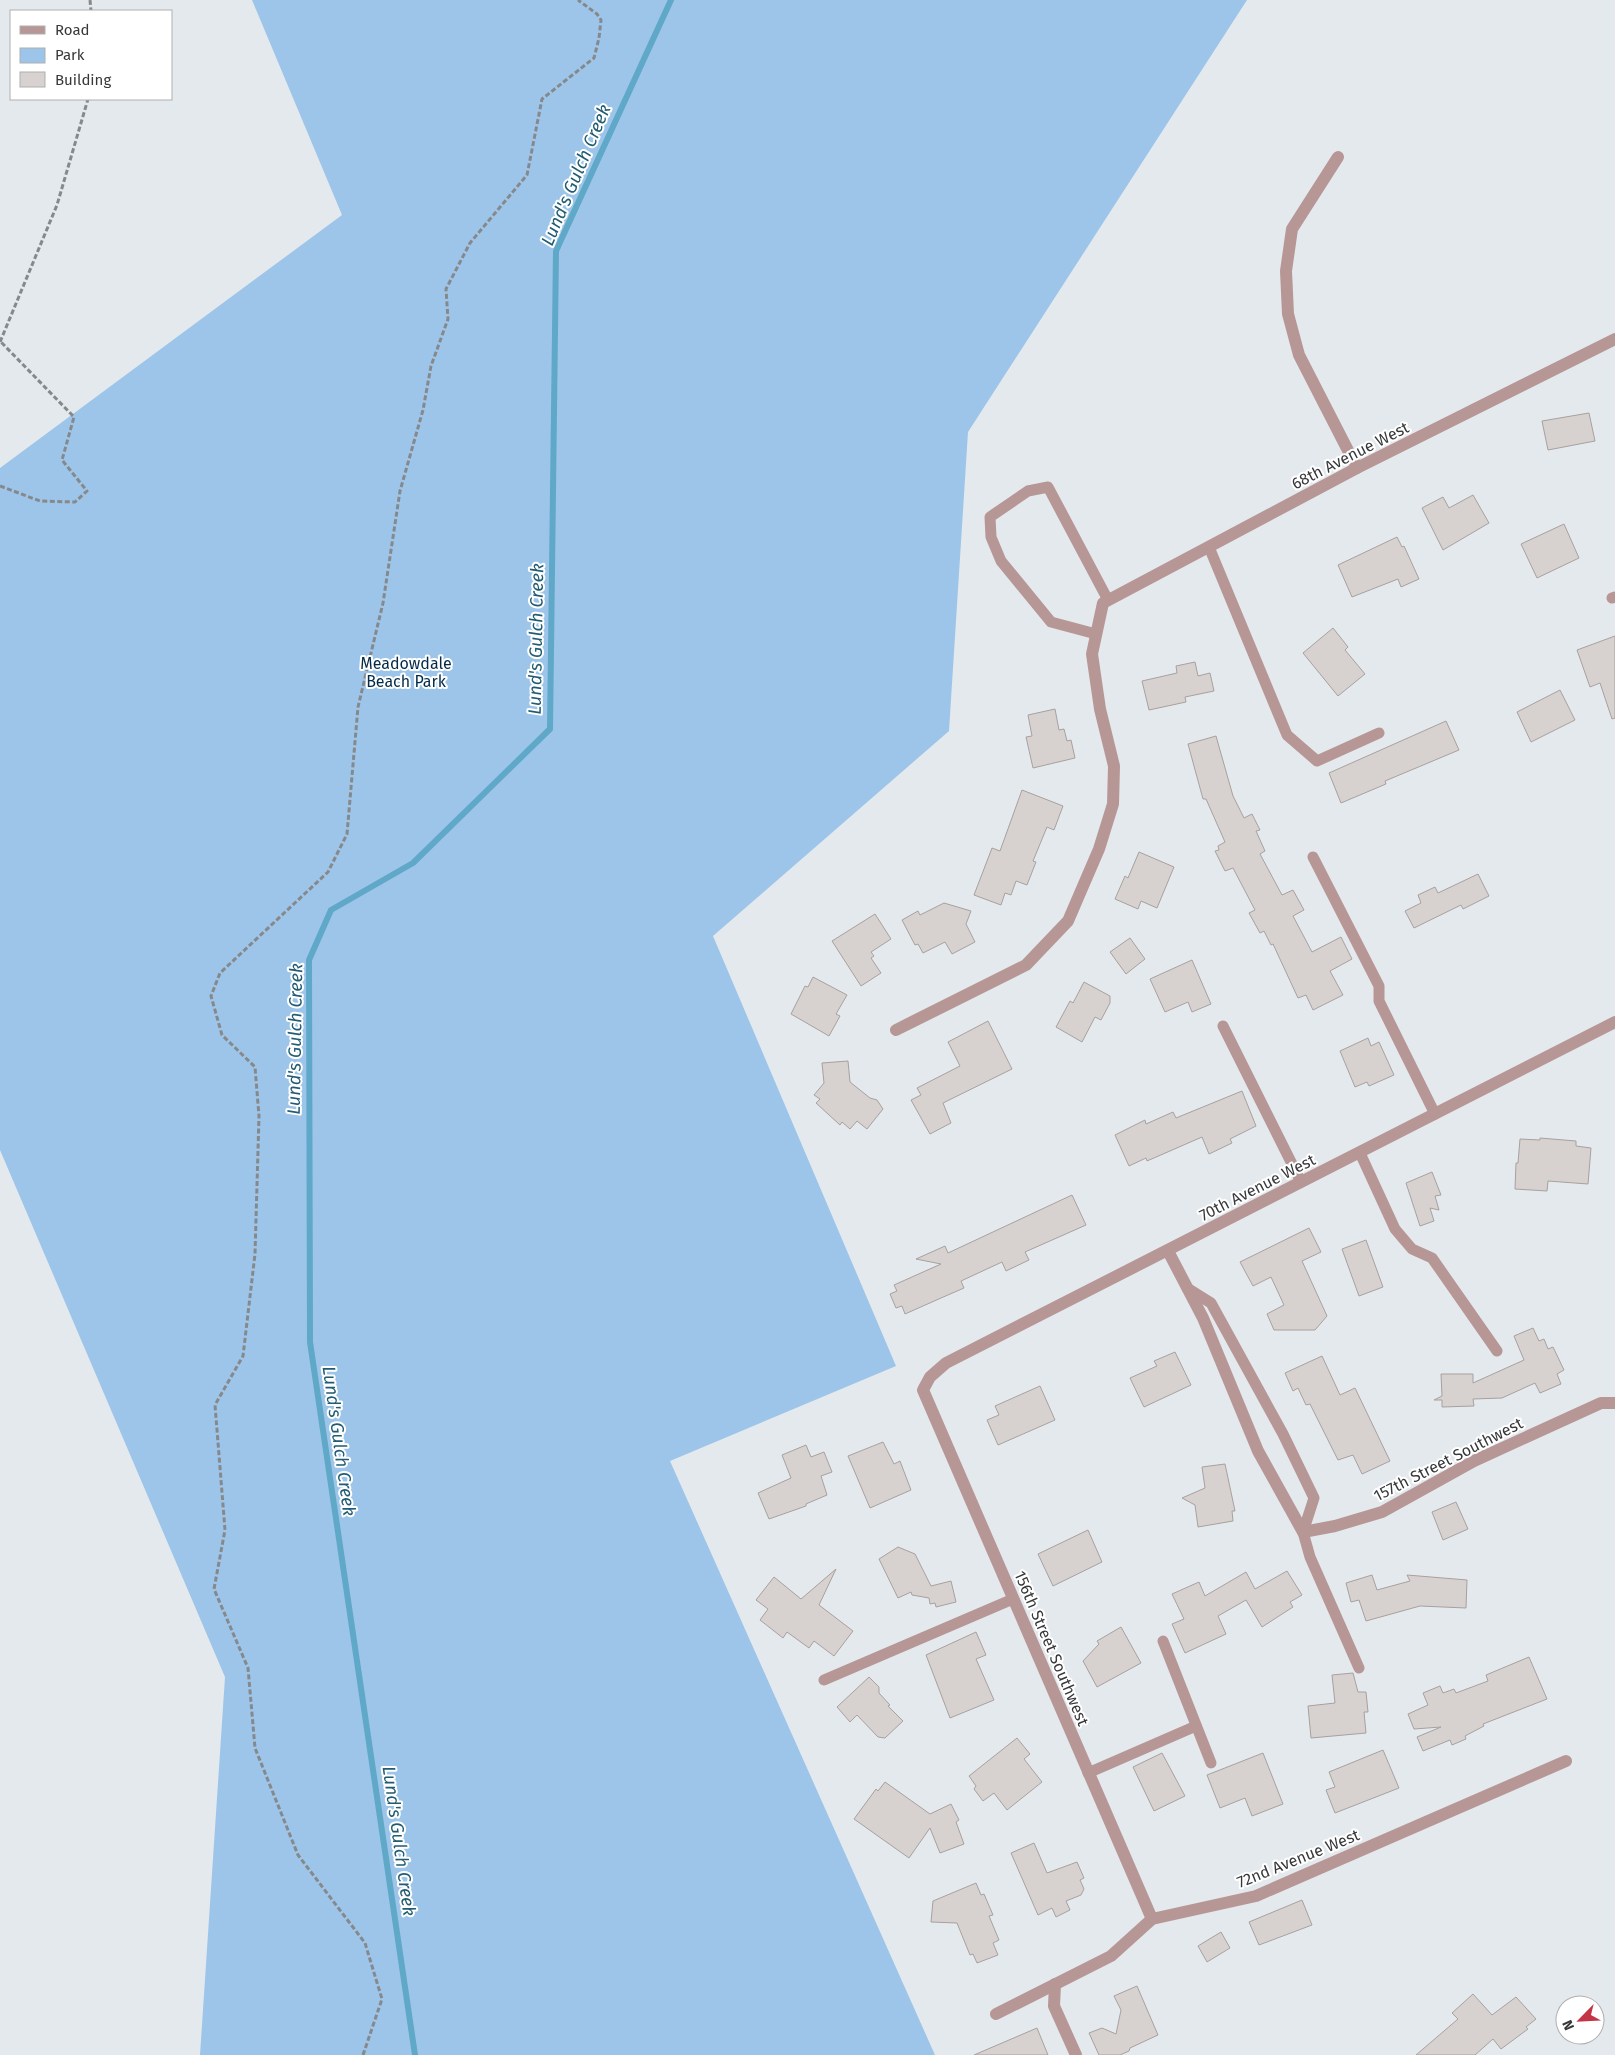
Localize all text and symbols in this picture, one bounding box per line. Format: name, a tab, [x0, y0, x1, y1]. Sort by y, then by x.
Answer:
legend	[10, 10, 172, 100]
text: Road	[55, 21, 90, 39]
text: Park	[55, 46, 85, 64]
text: Building	[55, 71, 111, 89]
water label: Lund's Gulch Creek	[536, 101, 616, 249]
street label: 68th Avenue West	[1288, 418, 1412, 493]
water label: Lund's Gulch Creek	[524, 563, 548, 715]
park label: Meadowdale Beach Park	[360, 654, 452, 691]
water label: Lund's Gulch Creek	[283, 963, 307, 1115]
street label: 70th Avenue West	[1196, 1150, 1319, 1225]
water label: Lund's Gulch Creek	[318, 1365, 360, 1518]
street label: 157th Street Southwest	[1371, 1414, 1526, 1505]
street label: 156th Street Southwest	[1010, 1568, 1093, 1729]
water label: Lund's Gulch Creek	[378, 1765, 420, 1918]
street label: 72nd Avenue West	[1234, 1825, 1362, 1892]
north arrow	[1555, 1995, 1605, 2045]
text: N	[1559, 2017, 1578, 2033]

